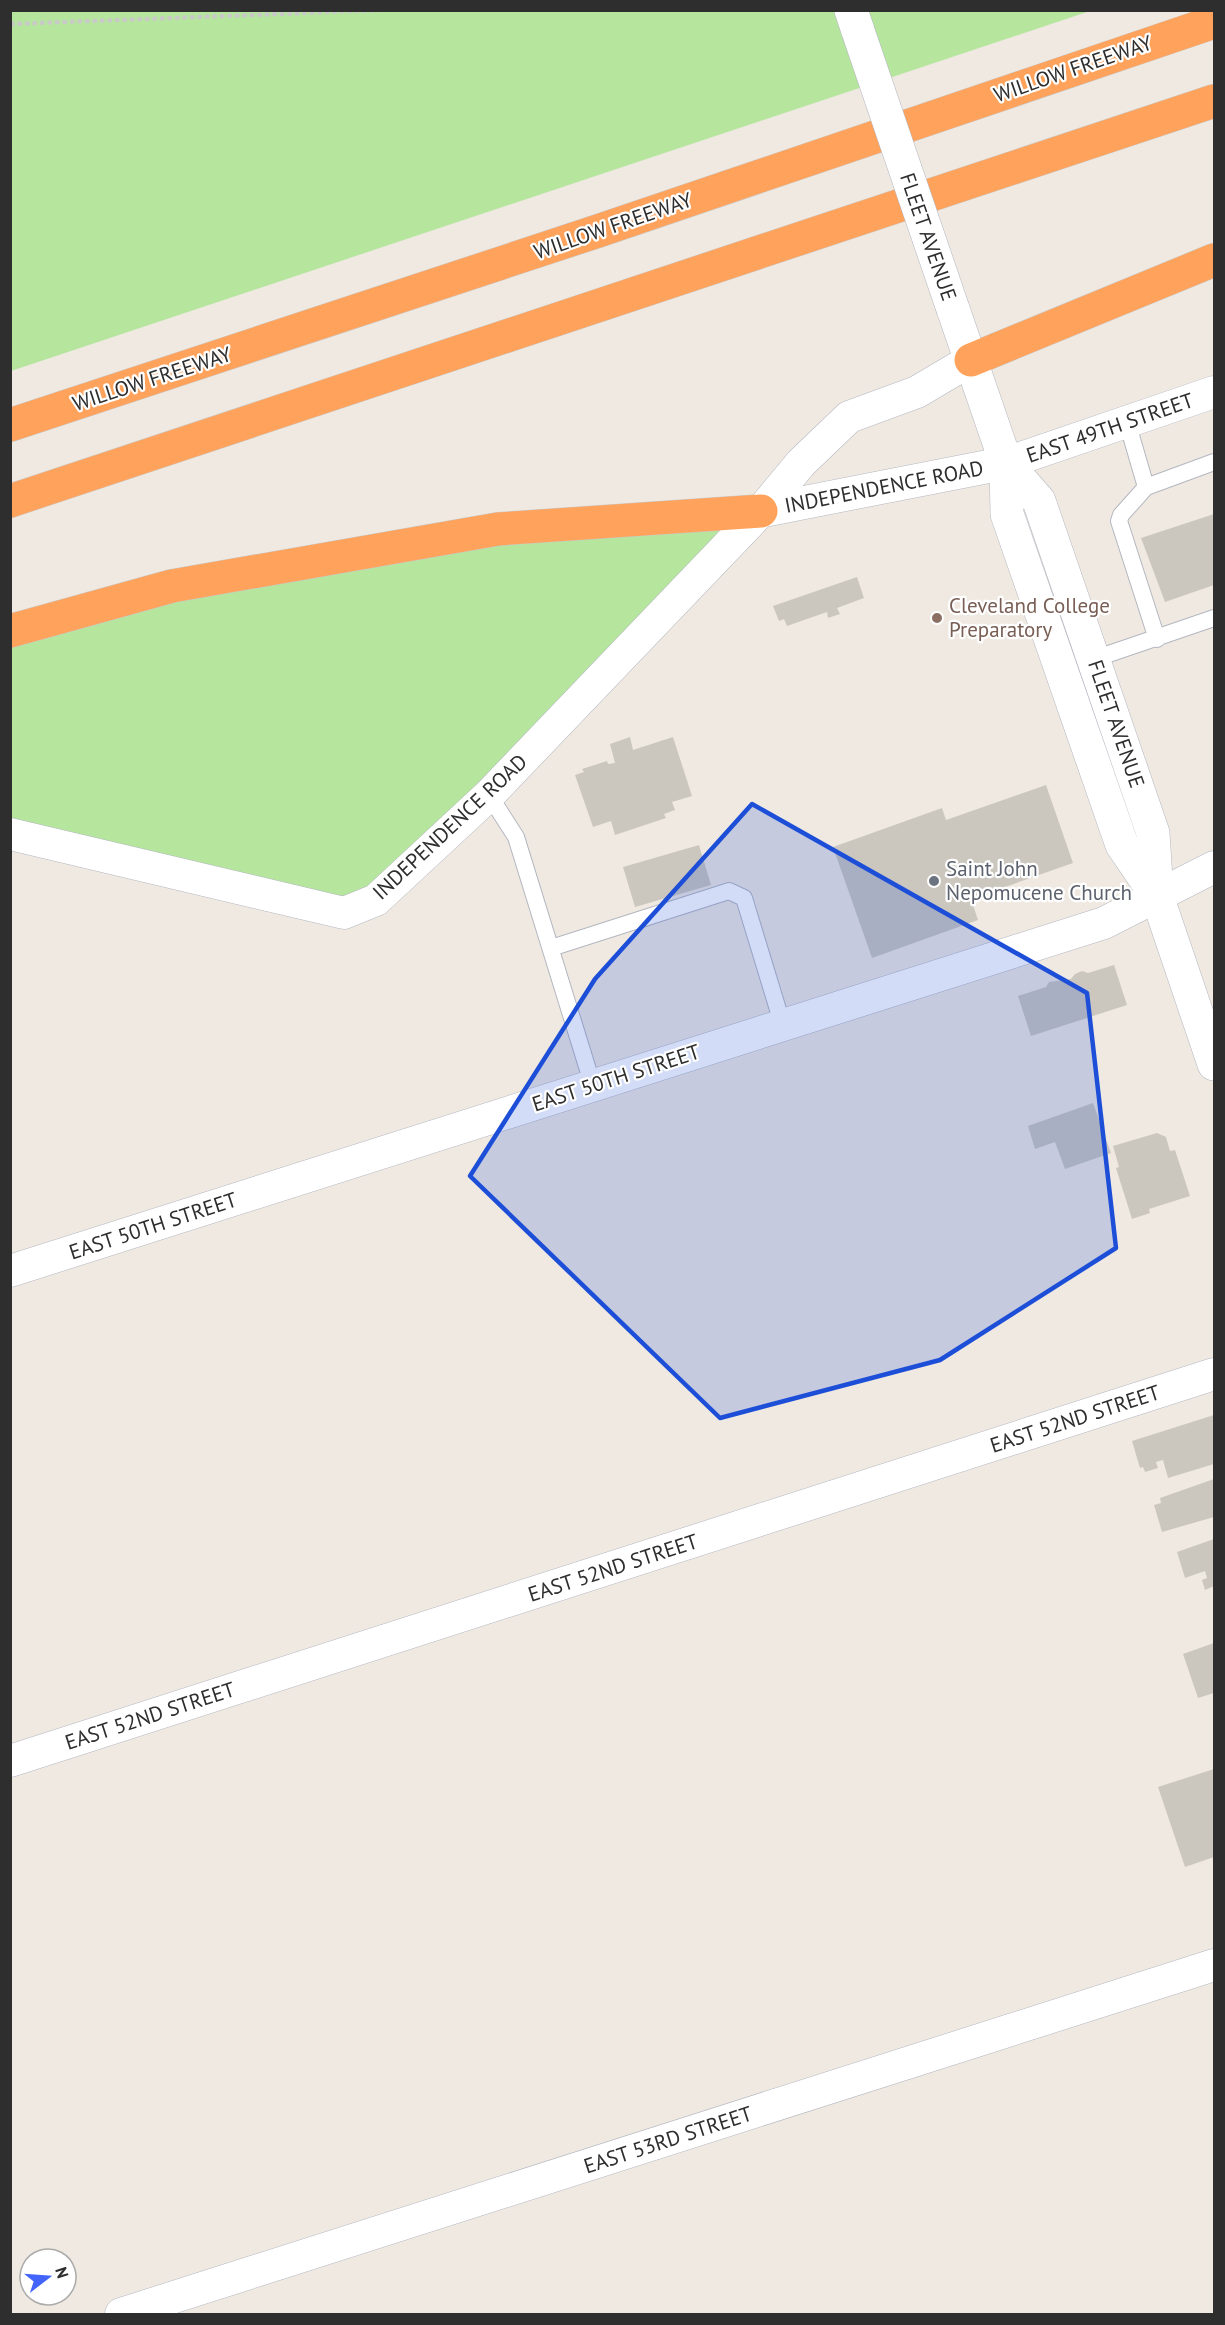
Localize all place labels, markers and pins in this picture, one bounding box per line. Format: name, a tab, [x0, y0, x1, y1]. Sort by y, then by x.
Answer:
place label: Cleveland College Preparatory	[949, 592, 1110, 643]
marker: Cleveland College Preparatory	[930, 611, 944, 625]
place label: Saint John Nepomucene Church	[946, 855, 1132, 906]
marker: Saint John Nepomucene Church	[927, 874, 941, 888]

